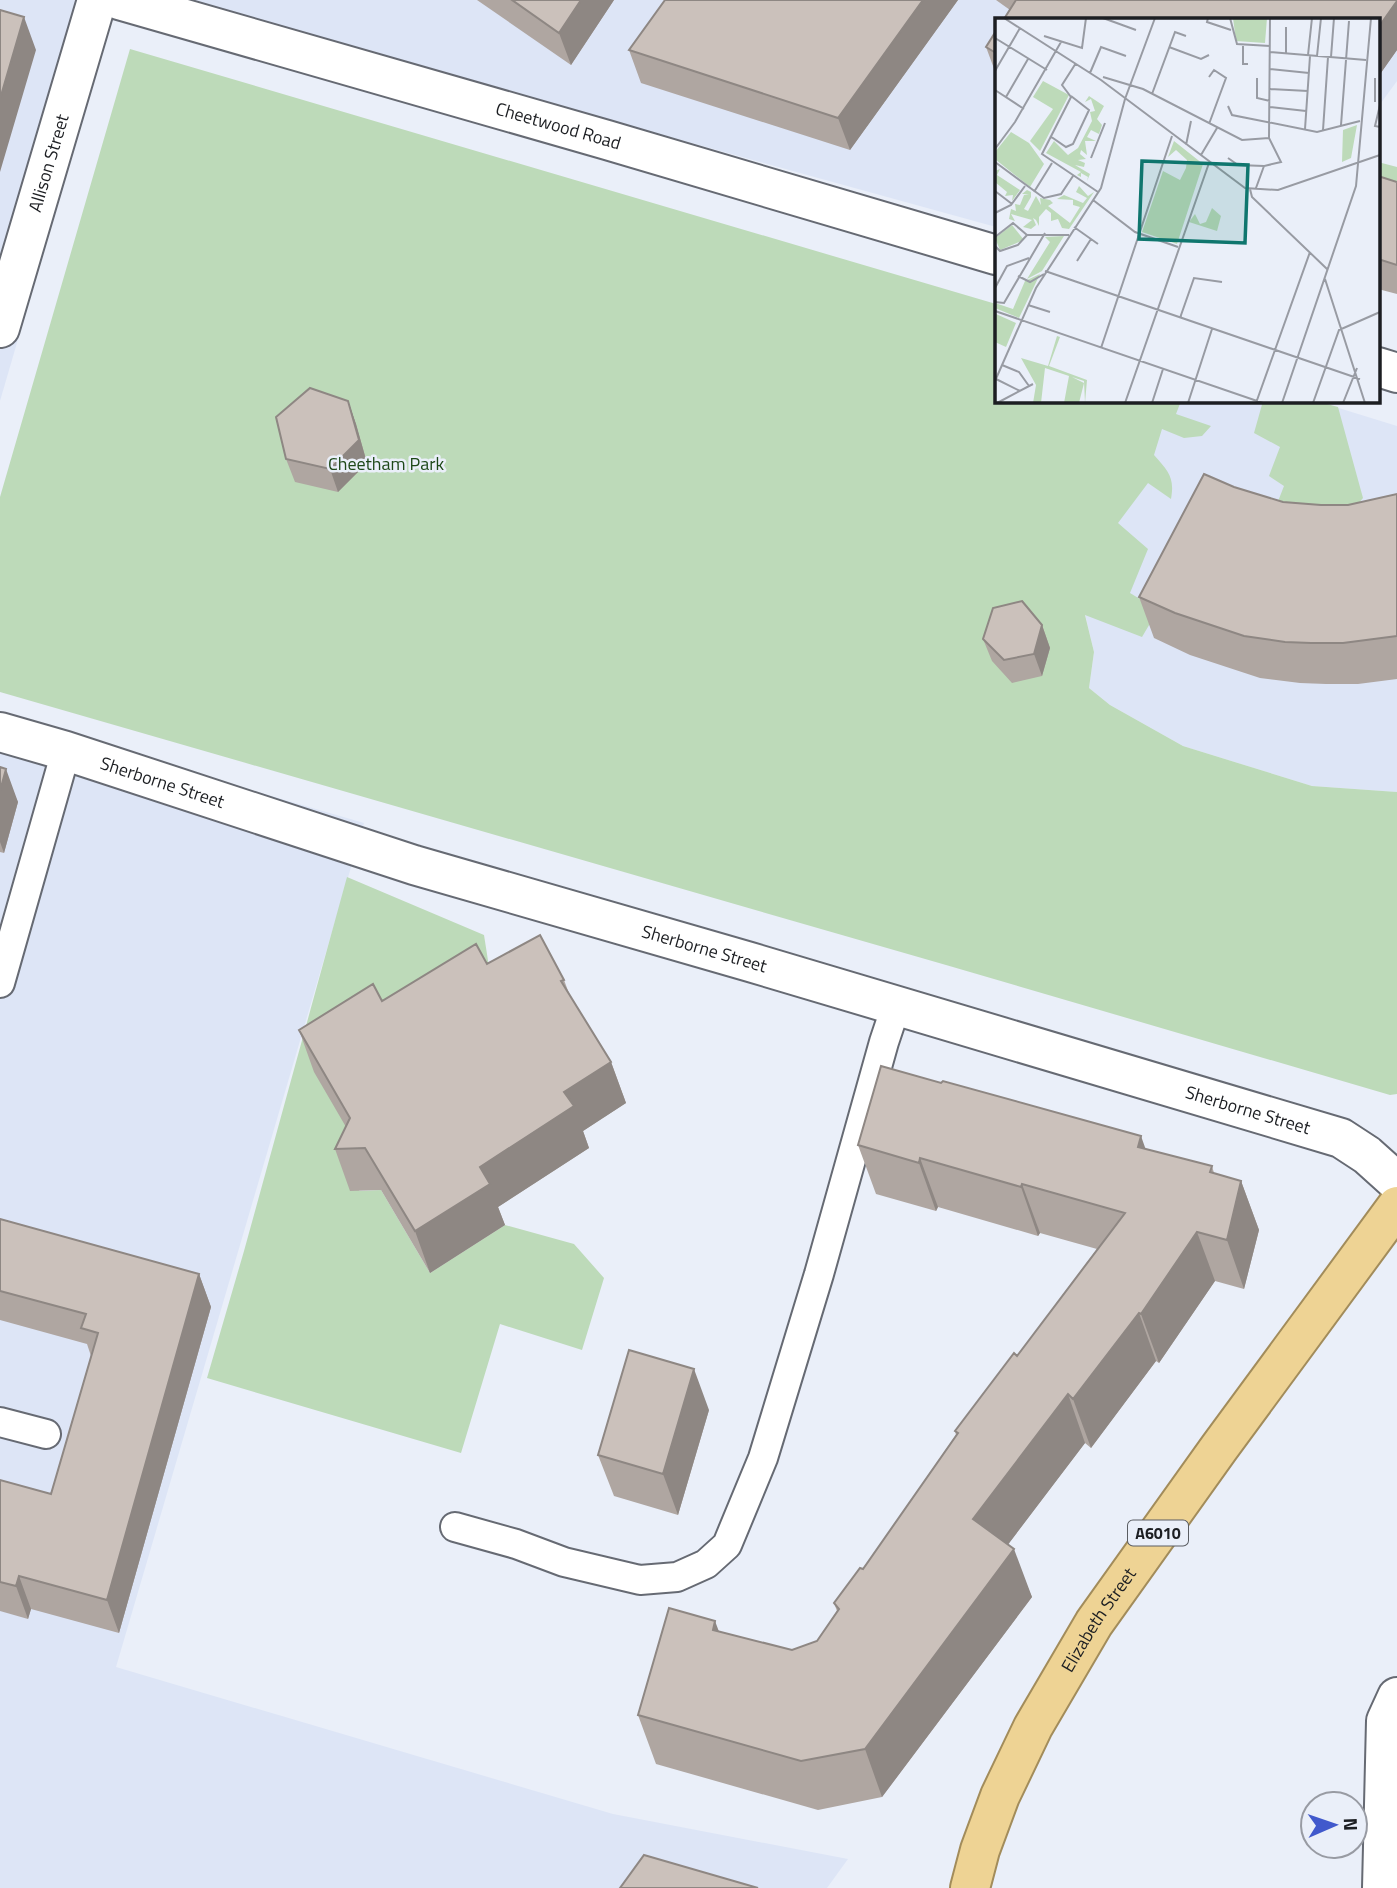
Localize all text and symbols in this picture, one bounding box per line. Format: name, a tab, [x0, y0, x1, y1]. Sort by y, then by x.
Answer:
inset map	[995, 18, 1380, 402]
street label: Cheetwood Road	[493, 95, 624, 156]
street label: Allison Street	[21, 110, 76, 215]
park label: Cheetham Park	[328, 450, 444, 477]
street label: Sherborne Street	[97, 749, 229, 815]
street label: Sherborne Street	[639, 917, 771, 980]
street label: Sherborne Street	[1182, 1078, 1314, 1141]
road number: A6010	[1128, 1520, 1188, 1546]
street label: Elizabeth Street	[1054, 1561, 1143, 1677]
north arrow	[1299, 1790, 1369, 1860]
text: N	[1337, 1817, 1366, 1831]

